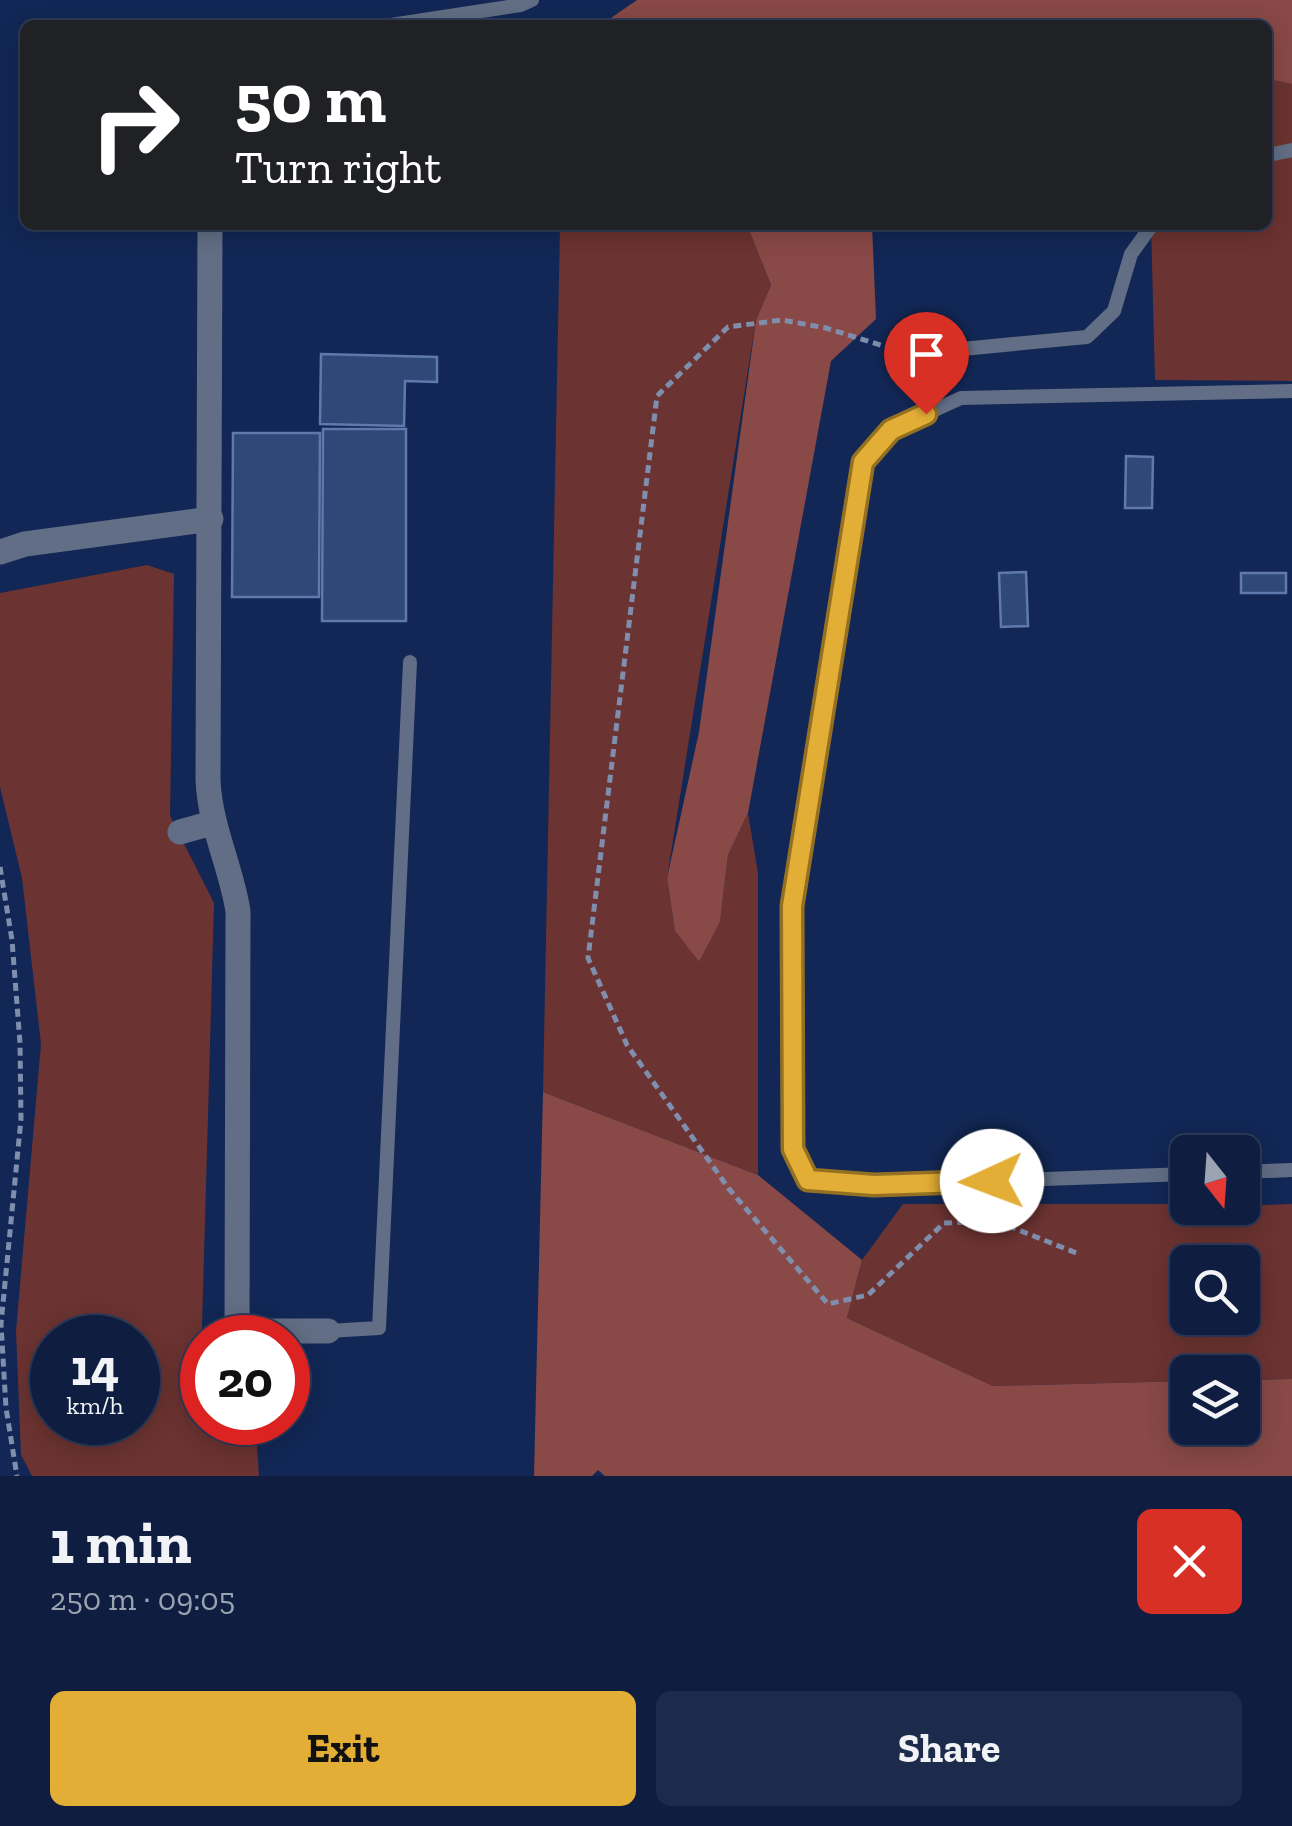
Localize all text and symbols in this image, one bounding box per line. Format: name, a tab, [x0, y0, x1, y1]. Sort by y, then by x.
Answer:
text: 50 m	[235, 56, 386, 140]
icon: right	[70, 60, 200, 190]
text: Turn right	[235, 141, 441, 195]
pin	[884, 312, 969, 415]
icon: arrive	[899, 327, 954, 382]
position arrow	[940, 1129, 1044, 1233]
north arrow	[1170, 1135, 1260, 1225]
map controls	[1170, 1135, 1260, 1445]
button: search	[1170, 1245, 1260, 1335]
speed limit sign: 20	[180, 1315, 310, 1445]
text: 14	[71, 1338, 119, 1398]
button: layers	[1170, 1355, 1260, 1445]
text: km/h	[66, 1390, 124, 1420]
text: 1 min	[50, 1506, 192, 1578]
button: close	[1137, 1509, 1242, 1614]
text: 250 m · 09:05	[50, 1580, 235, 1618]
button: Exit	[50, 1691, 636, 1806]
button: Share	[656, 1691, 1242, 1806]

